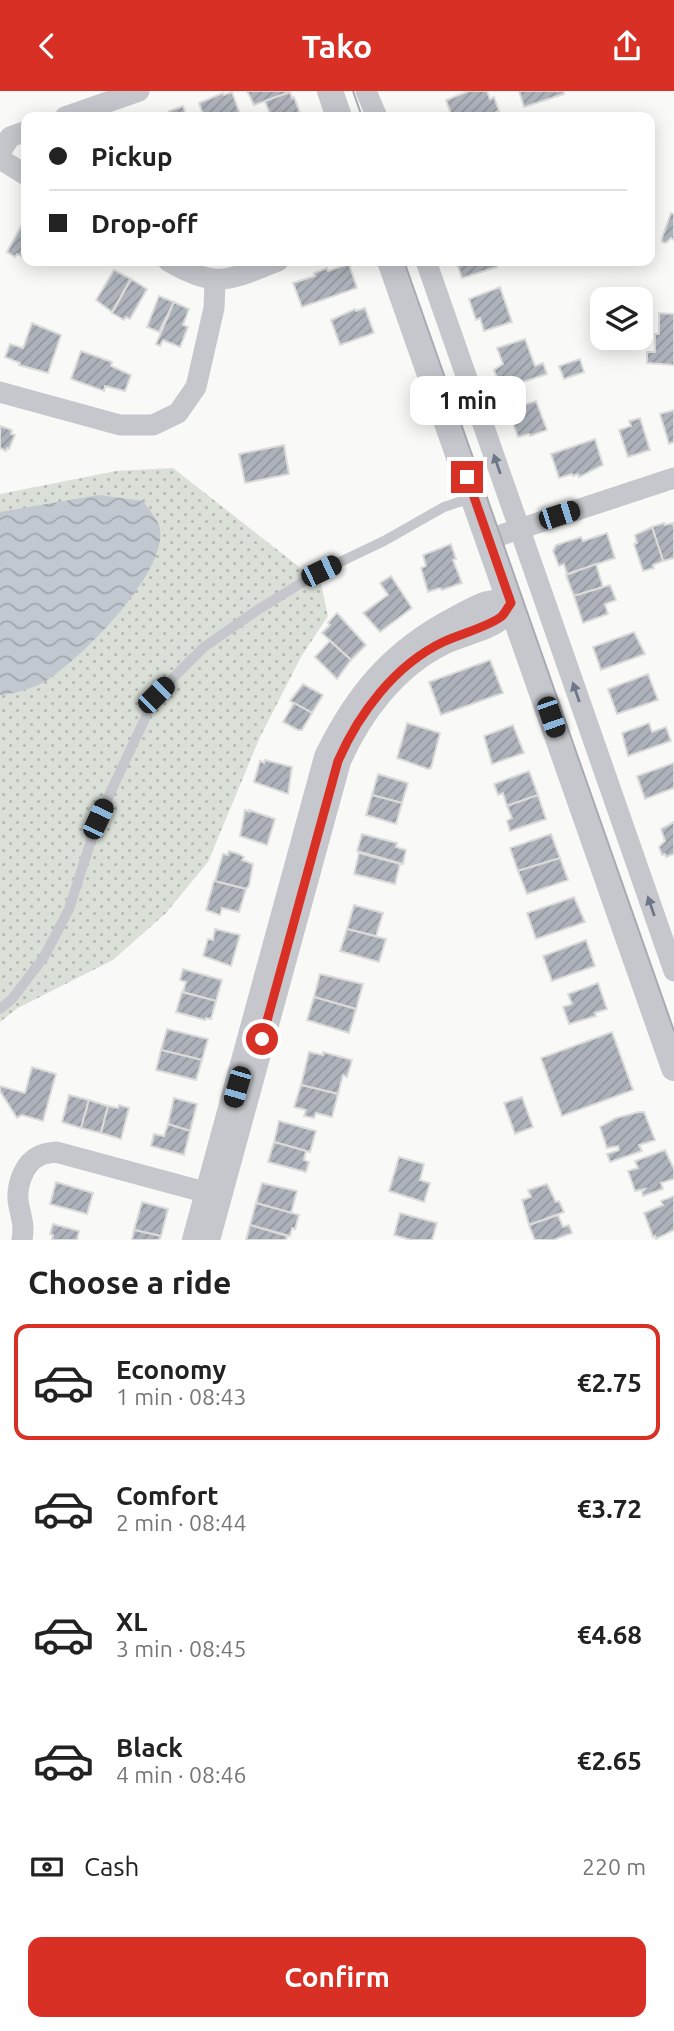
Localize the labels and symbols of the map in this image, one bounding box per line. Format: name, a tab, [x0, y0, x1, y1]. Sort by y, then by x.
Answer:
callout: 1 min	[409, 375, 525, 425]
one-way arrow	[491, 453, 502, 474]
route end	[451, 461, 483, 493]
car	[536, 499, 583, 531]
car	[298, 552, 345, 590]
car	[134, 673, 179, 717]
one-way arrow	[571, 681, 582, 702]
car	[535, 694, 568, 740]
car	[80, 796, 117, 842]
one-way arrow	[646, 896, 657, 917]
route start	[246, 1023, 278, 1055]
car	[222, 1064, 253, 1110]

